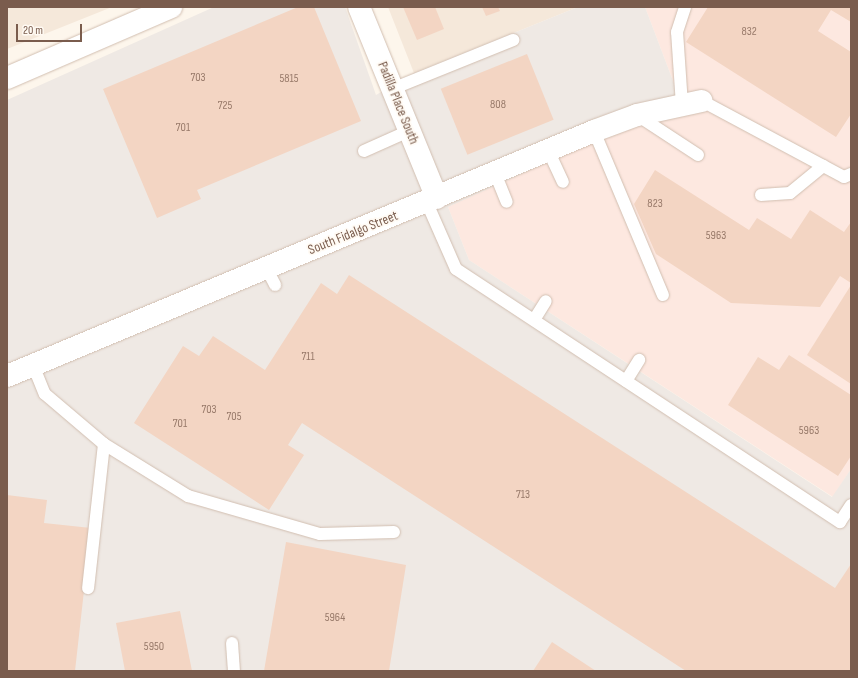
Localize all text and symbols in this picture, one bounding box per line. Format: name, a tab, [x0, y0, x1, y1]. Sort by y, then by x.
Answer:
scale bar	[18, 16, 84, 42]
text: 20 m	[23, 23, 43, 38]
house number: 832	[741, 25, 757, 39]
street label: Padilla Place South	[374, 59, 422, 147]
house number: 703	[190, 71, 206, 85]
house number: 5815	[279, 72, 299, 86]
house number: 808	[490, 98, 506, 112]
house number: 725	[218, 99, 232, 113]
house number: 701	[176, 121, 190, 135]
house number: 823	[647, 197, 663, 211]
street label: South Fidalgo Street	[306, 207, 400, 259]
house number: 5963	[706, 229, 726, 243]
house number: 711	[301, 350, 315, 364]
house number: 703	[201, 403, 217, 417]
house number: 705	[227, 410, 241, 424]
house number: 701	[173, 417, 187, 431]
house number: 5963	[799, 424, 819, 438]
house number: 713	[516, 488, 530, 502]
house number: 5964	[325, 611, 345, 625]
house number: 5950	[144, 640, 164, 654]

